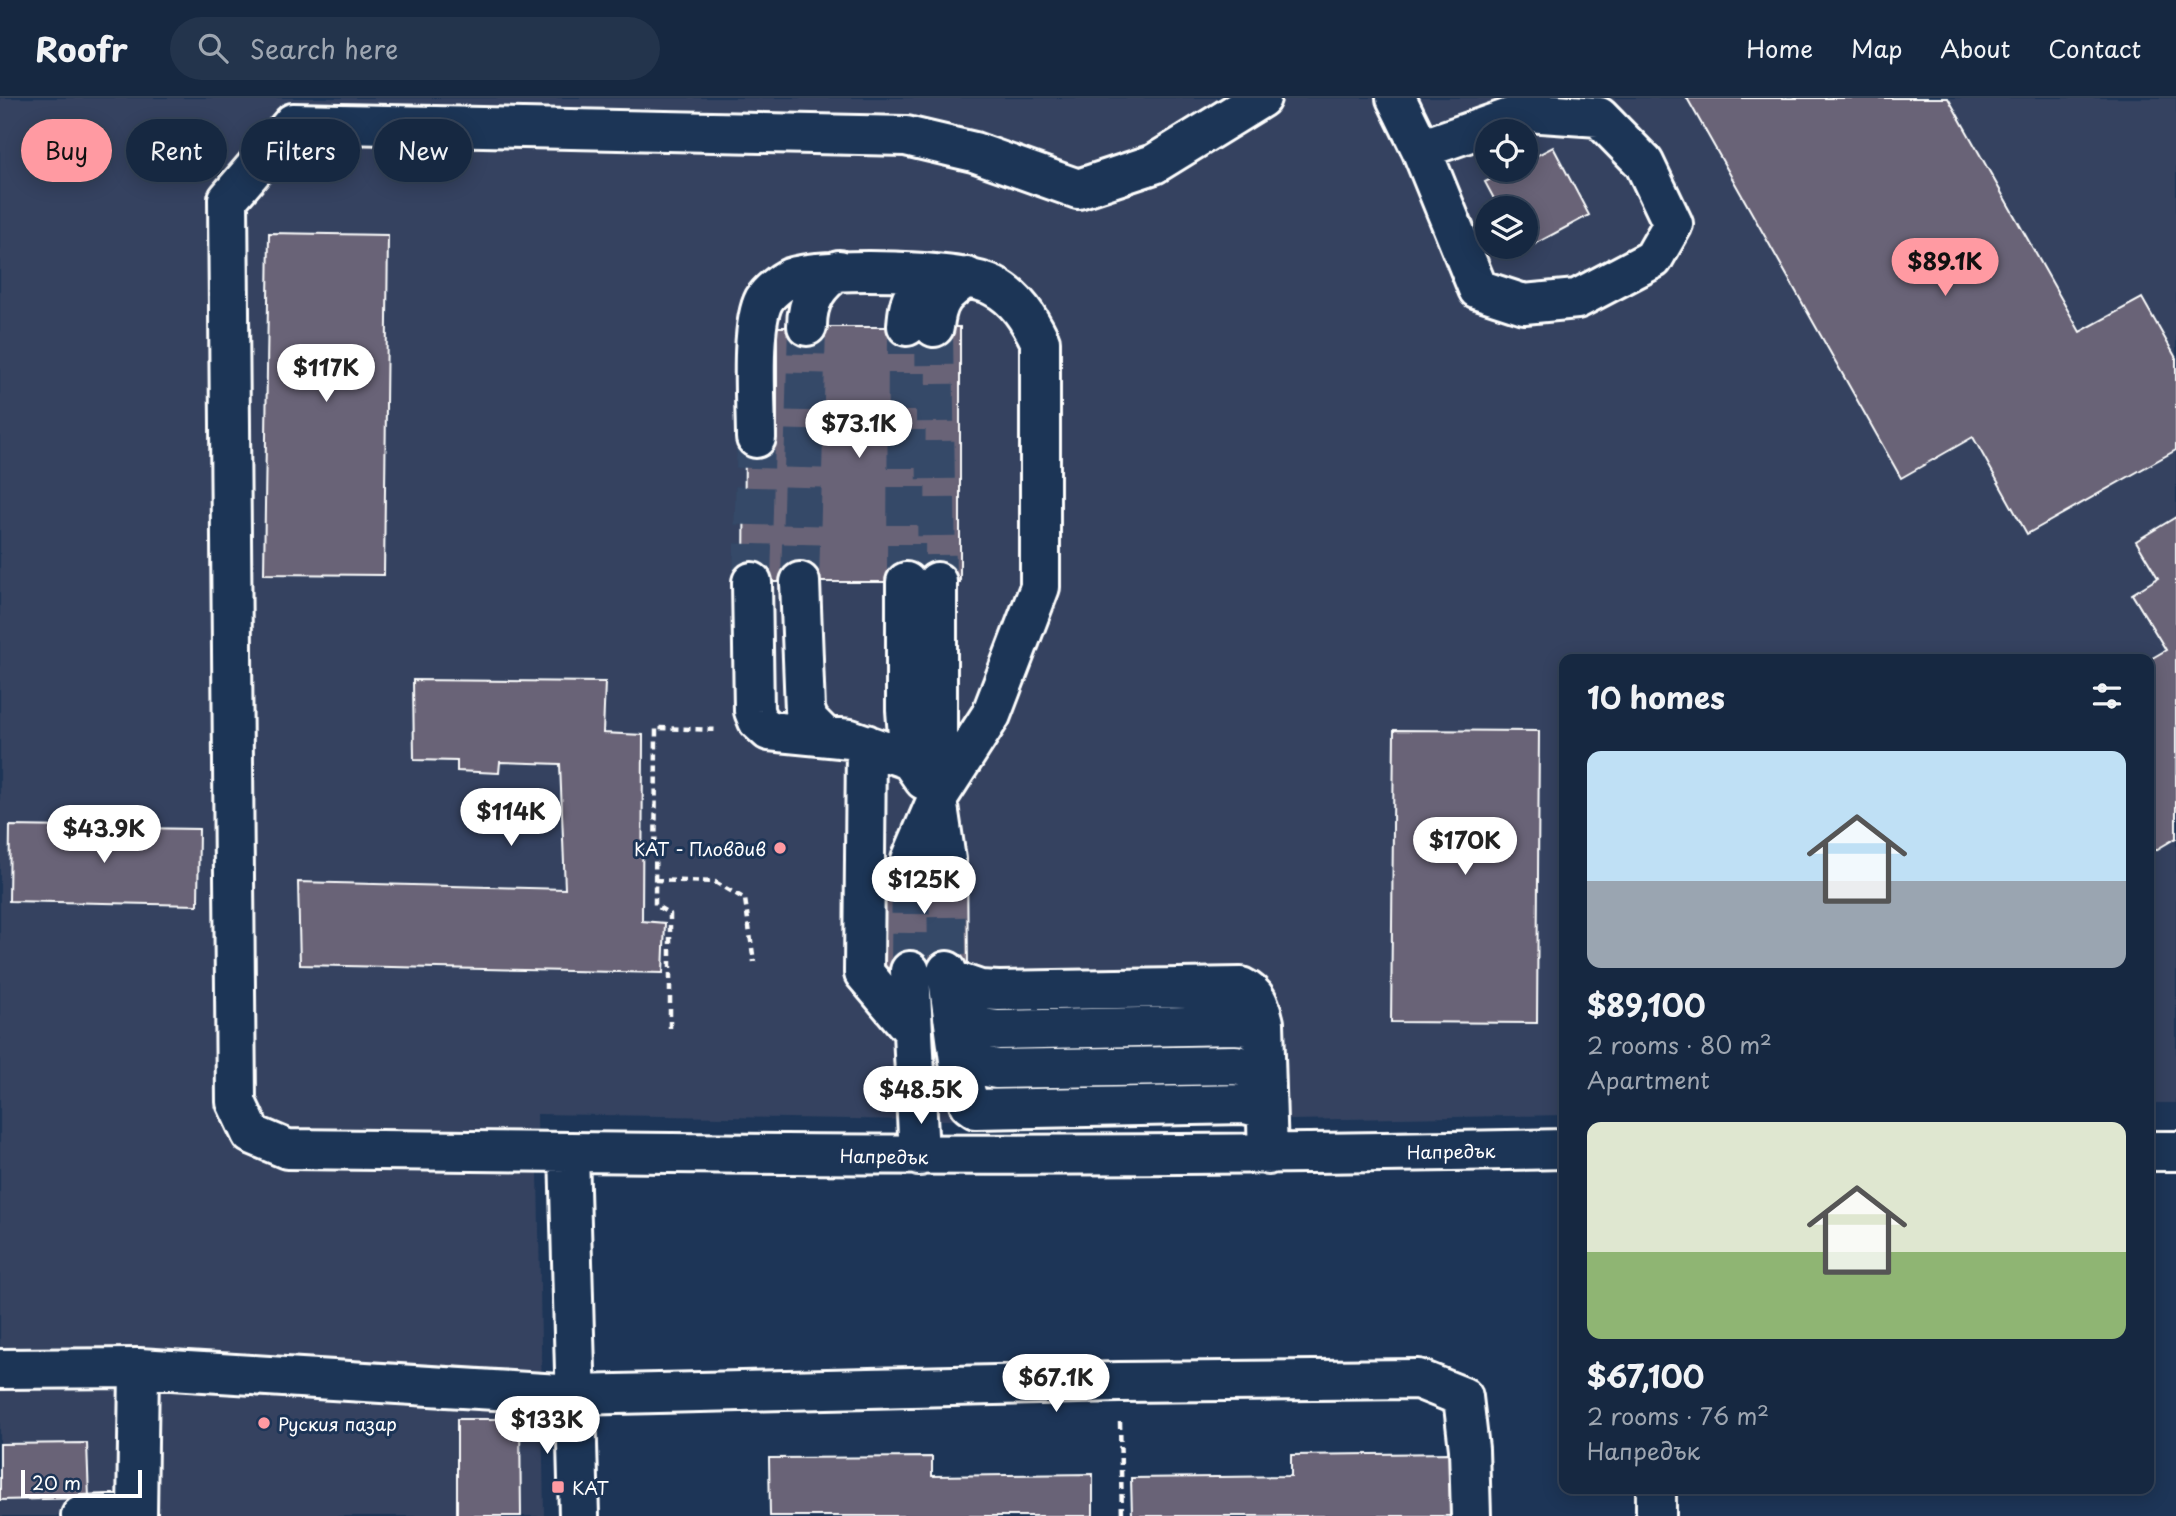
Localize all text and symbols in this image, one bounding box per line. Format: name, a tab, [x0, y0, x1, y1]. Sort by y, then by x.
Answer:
search box	[170, 17, 660, 80]
text: Roofr	[35, 23, 128, 73]
icon: search	[194, 29, 232, 67]
text: Search here	[250, 29, 398, 68]
text: Home	[1746, 30, 1813, 66]
text: Map	[1851, 30, 1902, 66]
text: About	[1940, 30, 2010, 66]
text: Contact	[2048, 30, 2141, 66]
chip: Buy	[21, 119, 112, 182]
chip: Rent	[126, 119, 227, 182]
chip: Filters	[241, 119, 360, 182]
chip: New	[374, 119, 472, 182]
map controls	[1475, 119, 1538, 259]
button: locate	[1475, 119, 1538, 182]
button: layers	[1475, 196, 1538, 259]
pin: $89.1K	[1888, 238, 2002, 298]
text: $89.1K	[1908, 243, 1982, 278]
pin: $117K	[277, 344, 375, 404]
text: $117K	[293, 349, 359, 384]
pin: $73.1K	[802, 400, 916, 460]
text: $73.1K	[821, 405, 897, 440]
text: 10 homes	[1587, 674, 1725, 719]
icon: filters	[2088, 677, 2126, 715]
pin: $114K	[462, 788, 560, 848]
text: $114K	[476, 793, 546, 828]
icon: home	[1794, 796, 1920, 922]
pin: $43.9K	[47, 806, 161, 865]
text: $43.9K	[63, 810, 145, 845]
pin: $170K	[1416, 818, 1514, 877]
text: $170K	[1429, 822, 1501, 857]
place label: КАТ - Пловдив	[634, 835, 766, 862]
marker: КАТ - Пловдив	[772, 840, 788, 856]
pin: $125K	[875, 856, 973, 916]
text: $125K	[888, 861, 960, 896]
text: $89,100	[1587, 982, 1706, 1027]
text: 2 rooms · 80 m²	[1587, 1027, 1772, 1062]
text: Apartment	[1587, 1062, 1710, 1097]
pin: $48.5K	[864, 1066, 978, 1126]
text: $48.5K	[879, 1071, 963, 1106]
street label: Напредък	[1407, 1137, 1496, 1165]
street label: Напредък	[840, 1142, 929, 1170]
icon: home	[1794, 1167, 1920, 1293]
text: $67,100	[1587, 1353, 1705, 1398]
pin: $67.1K	[999, 1354, 1113, 1414]
text: $67.1K	[1019, 1359, 1093, 1394]
pin: $133K	[498, 1396, 596, 1456]
text: 2 rooms · 76 m²	[1587, 1398, 1769, 1433]
text: $133K	[511, 1401, 583, 1436]
place label: Руския пазар	[278, 1410, 397, 1437]
marker: Руския пазар	[256, 1415, 272, 1431]
text: Напредък	[1587, 1433, 1700, 1468]
scale bar	[21, 1467, 142, 1499]
text: 20 m	[32, 1468, 81, 1496]
place label: КАТ	[572, 1474, 609, 1501]
marker: КАТ	[550, 1479, 566, 1495]

